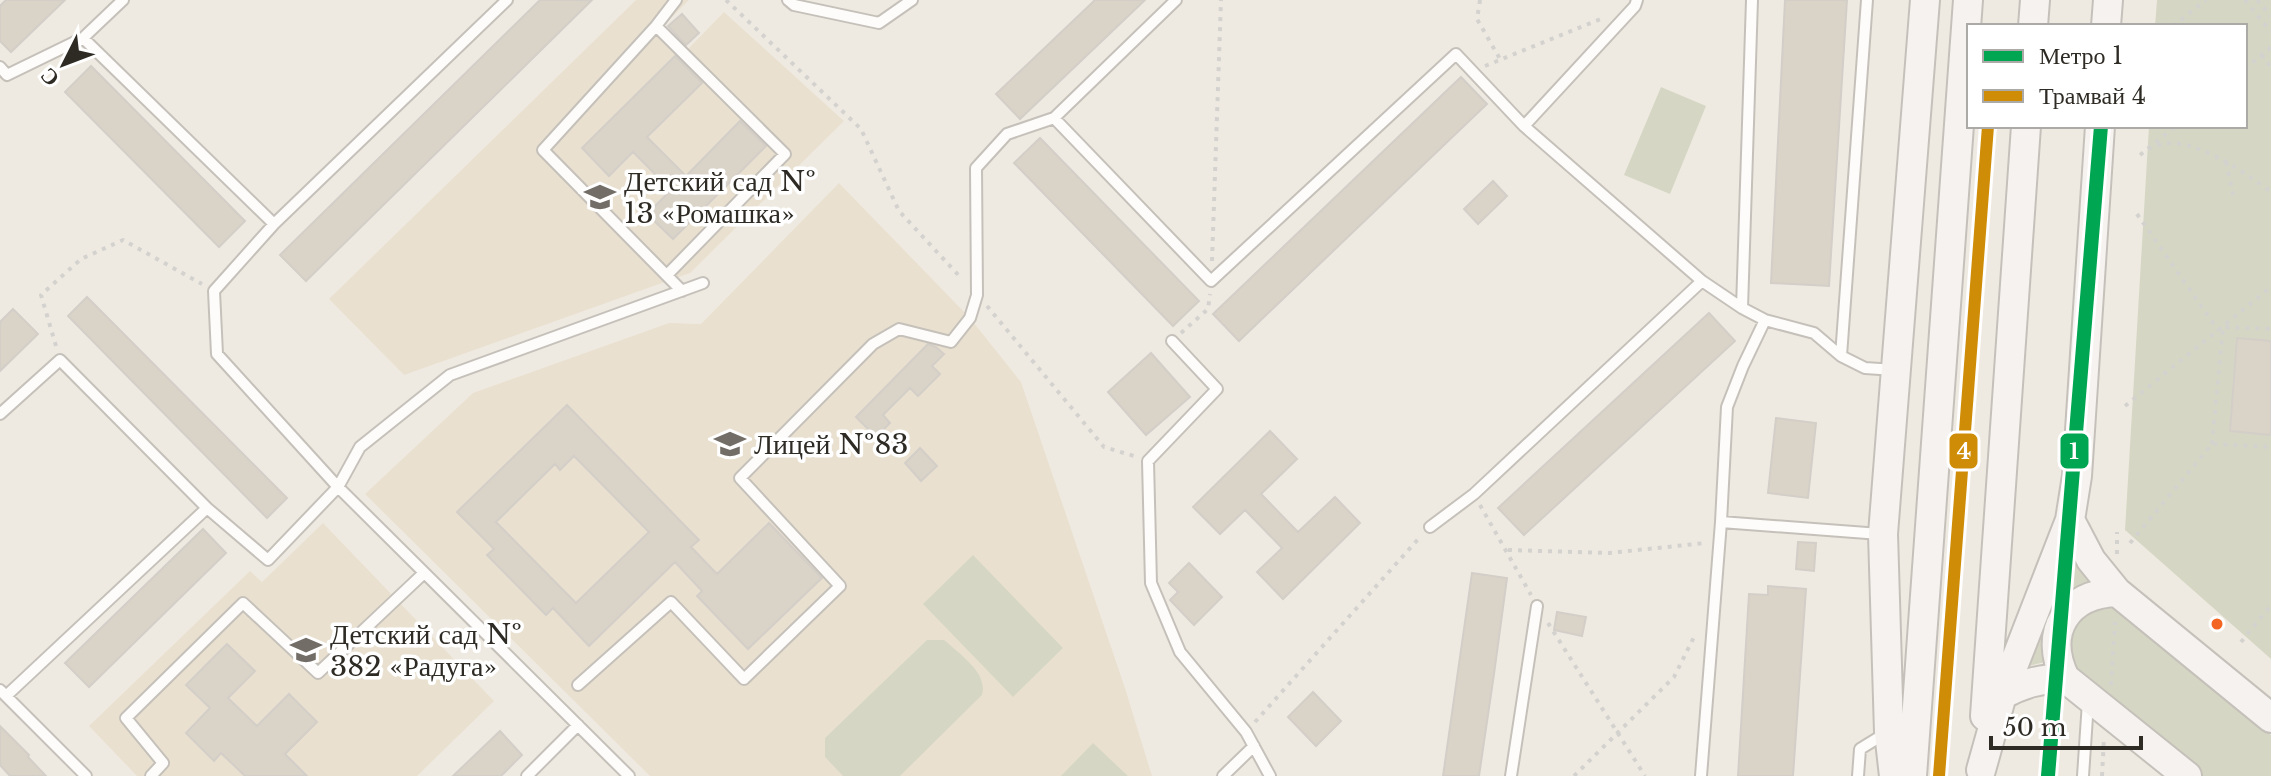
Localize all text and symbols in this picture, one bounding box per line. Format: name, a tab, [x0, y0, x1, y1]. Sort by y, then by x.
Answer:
north arrow	[24, 24, 104, 104]
legend	[1967, 24, 2247, 128]
text: Метро 1	[2039, 41, 2123, 70]
text: С	[34, 62, 65, 92]
text: Трамвай 4	[2039, 81, 2146, 110]
place label: Детский сад № 13 «Ромашка»	[624, 164, 816, 231]
school or university icon: Детский сад № 13 «Ромашка»	[583, 180, 617, 214]
school or university icon: Лицей №83	[713, 427, 747, 461]
place label: Лицей №83	[754, 427, 909, 462]
line badge: 4	[1948, 432, 1979, 470]
line badge: 1	[2059, 432, 2090, 470]
text: 4	[1957, 438, 1971, 465]
text: 1	[2069, 438, 2079, 465]
unlabelled marker	[2209, 616, 2225, 632]
place label: Детский сад № 382 «Радуга»	[330, 617, 522, 684]
school or university icon: Детский сад № 382 «Радуга»	[289, 633, 323, 667]
scale bar	[1991, 700, 2141, 750]
text: 50 m	[2003, 713, 2067, 742]

